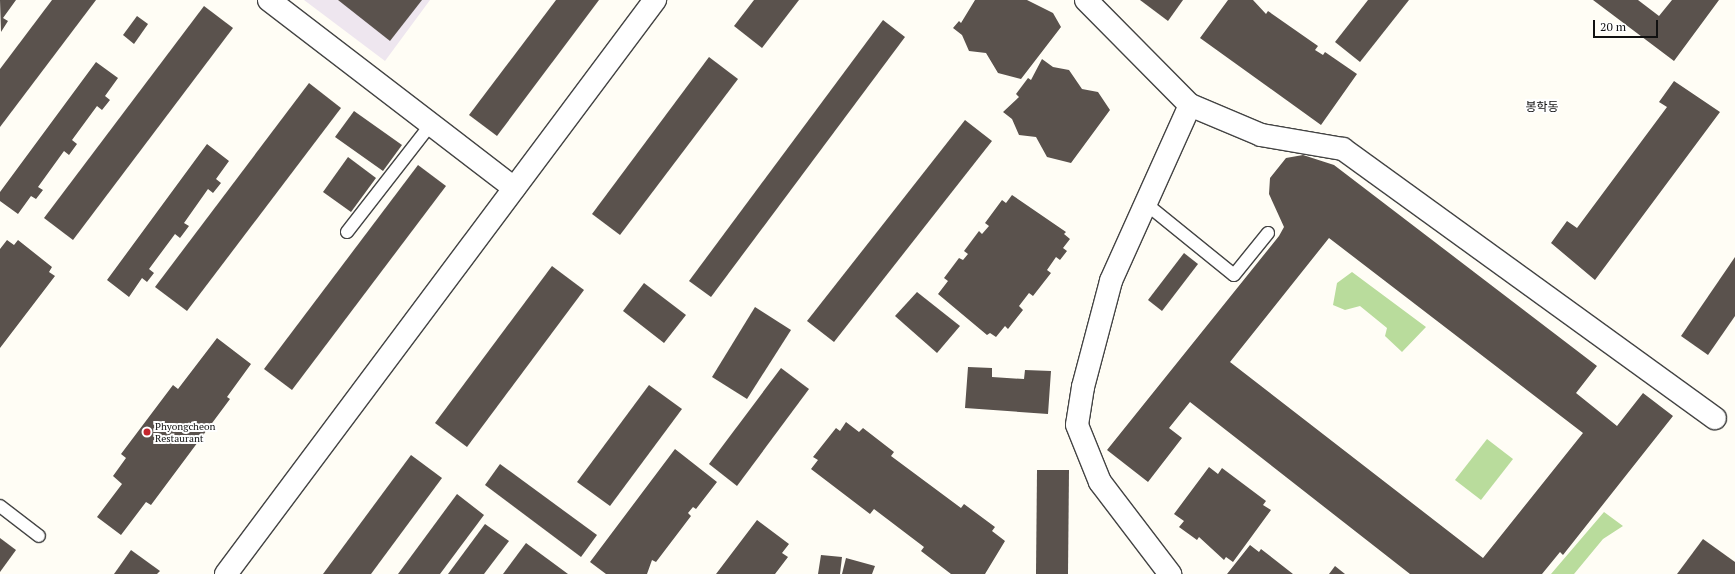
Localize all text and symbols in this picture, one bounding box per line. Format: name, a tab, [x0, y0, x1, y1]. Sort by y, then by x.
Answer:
scale bar	[1595, 12, 1660, 38]
text: 20 m	[1600, 19, 1626, 34]
district label: 봉학동	[1525, 100, 1559, 114]
place label: Phyongcheon Restaurant	[155, 420, 215, 444]
marker: Phyongcheon Restaurant	[142, 427, 152, 437]

